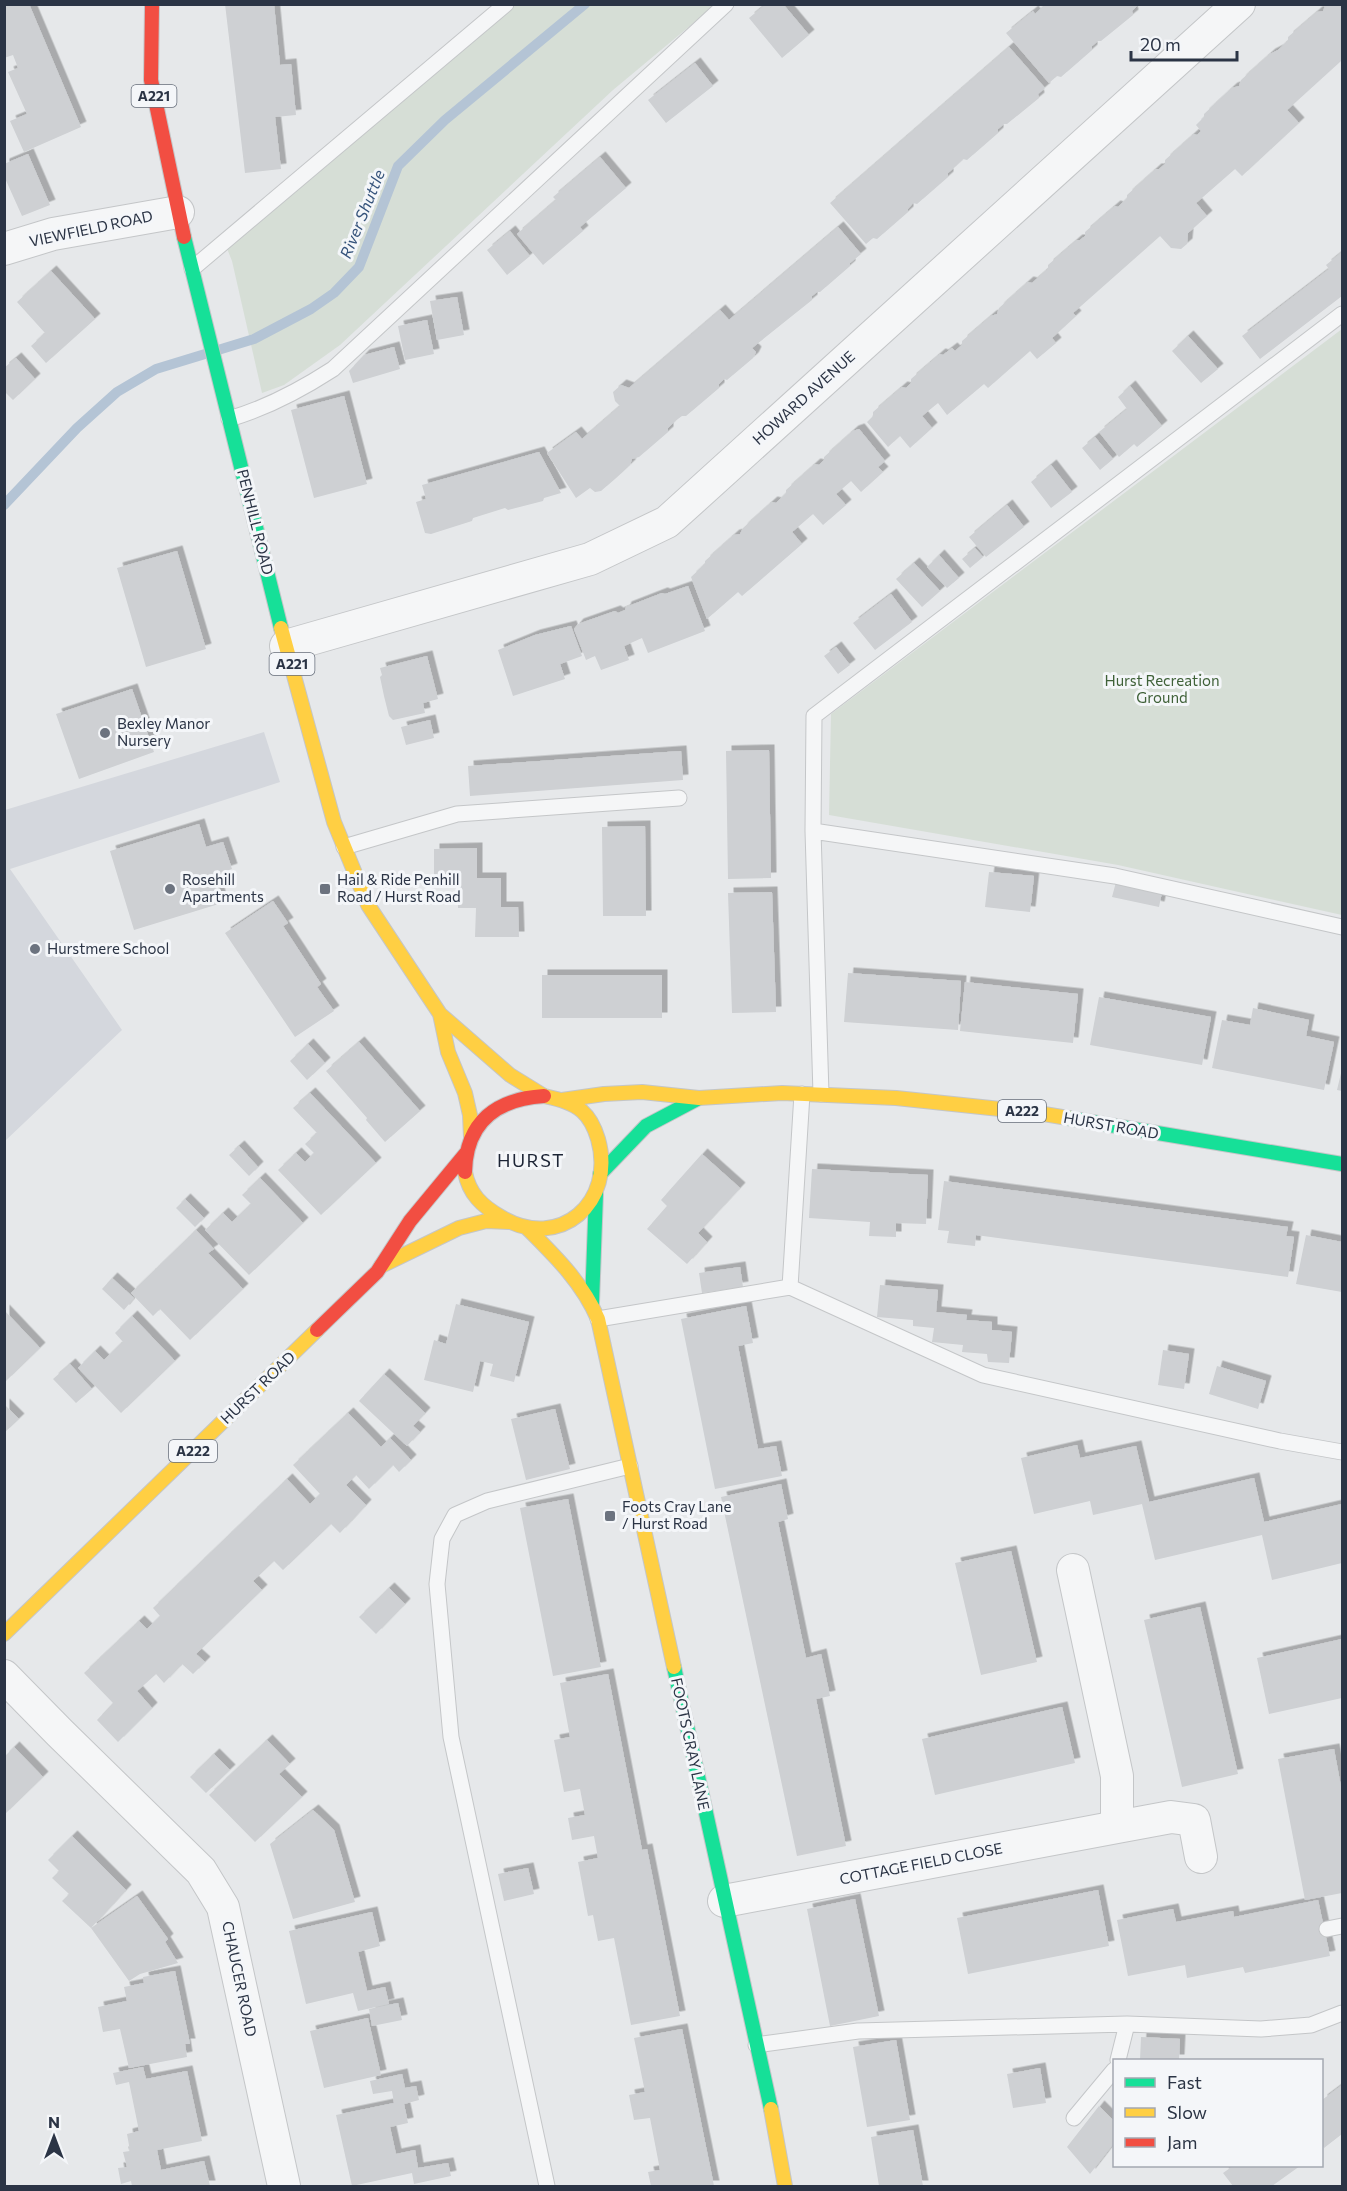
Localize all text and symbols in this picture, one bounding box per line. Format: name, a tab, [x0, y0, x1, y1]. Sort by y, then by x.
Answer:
scale bar	[1131, 24, 1238, 62]
text: 20 m	[1140, 33, 1181, 55]
road number: A221	[132, 85, 176, 107]
water label: River Shuttle	[335, 166, 388, 261]
street label: VIEWFIELD ROAD	[27, 206, 154, 250]
street label: HOWARD AVENUE	[749, 347, 858, 448]
street label: PENHILL ROAD	[234, 467, 278, 576]
road number: A221	[270, 653, 314, 675]
park label: Hurst Recreation Ground	[1104, 671, 1220, 706]
place label: Bexley Manor Nursery	[117, 714, 210, 749]
marker: Bexley Manor Nursery	[98, 726, 112, 740]
place label: Rosehill Apartments	[182, 870, 264, 905]
place label: Hail & Ride Penhill Road / Hurst Road	[337, 870, 461, 905]
marker: Rosehill Apartments	[163, 882, 177, 896]
marker: Hail & Ride Penhill Road / Hurst Road	[318, 882, 332, 896]
place label: Hurstmere School	[47, 939, 169, 957]
marker: Hurstmere School	[28, 942, 42, 956]
road number: A222	[998, 1100, 1046, 1122]
street label: HURST ROAD	[1062, 1108, 1160, 1142]
district label: HURST	[497, 1149, 565, 1171]
street label: HURST ROAD	[216, 1347, 298, 1427]
road number: A222	[169, 1440, 217, 1462]
place label: Foots Cray Lane / Hurst Road	[622, 1497, 731, 1532]
marker: Foots Cray Lane / Hurst Road	[603, 1509, 617, 1523]
street label: FOOTS CRAY LANE	[668, 1676, 714, 1812]
street label: COTTAGE FIELD CLOSE	[838, 1838, 1004, 1888]
street label: CHAUCER ROAD	[219, 1919, 261, 2038]
legend	[1113, 2059, 1323, 2167]
text: Fast	[1167, 2071, 1202, 2093]
text: Slow	[1167, 2101, 1207, 2123]
north arrow	[24, 2107, 84, 2167]
text: N	[48, 2112, 60, 2131]
text: Jam	[1167, 2131, 1197, 2153]

